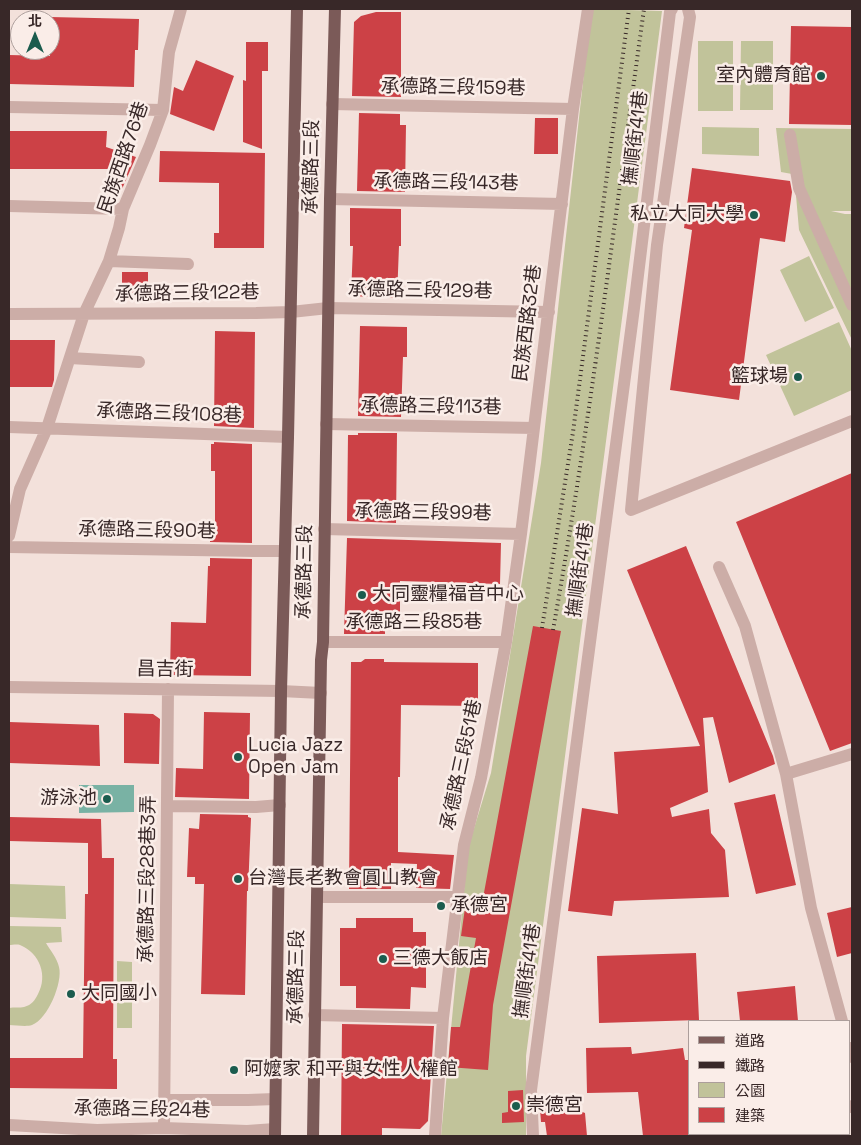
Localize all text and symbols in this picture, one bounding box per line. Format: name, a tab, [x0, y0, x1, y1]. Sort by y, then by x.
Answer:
north arrow	[10, 10, 60, 60]
text: 北	[28, 12, 42, 30]
place label: 室內體育館	[716, 65, 811, 87]
marker: 室內體育館	[815, 70, 827, 82]
street label: 承德路三段159巷	[380, 75, 526, 101]
street label: 撫順街41巷	[619, 89, 653, 187]
street label: 民族西路76巷	[94, 99, 154, 217]
street label: 承德路三段	[300, 119, 324, 215]
street label: 承德路三段143巷	[373, 170, 519, 196]
place label: 私立大同大學	[630, 204, 744, 226]
marker: 私立大同大學	[748, 209, 760, 221]
street label: 民族西路32巷	[509, 263, 547, 383]
street label: 承德路三段129巷	[347, 278, 493, 304]
street label: 承德路三段122巷	[114, 281, 260, 307]
place label: 籃球場	[731, 366, 788, 388]
marker: 籃球場	[792, 371, 804, 383]
street label: 承德路三段113巷	[360, 394, 502, 420]
street label: 承德路三段108巷	[96, 400, 242, 428]
street label: 承德路三段99巷	[354, 500, 492, 526]
street label: 承德路三段90巷	[78, 518, 216, 544]
street label: 撫順街41巷	[563, 521, 599, 619]
street label: 承德路三段	[293, 524, 317, 620]
place label: 大同靈糧福音中心	[372, 584, 524, 606]
marker: 大同靈糧福音中心	[356, 589, 368, 601]
street label: 承德路三段85巷	[345, 612, 483, 634]
street label: 昌吉街	[136, 658, 194, 682]
street label: 承德路三段51巷	[437, 698, 487, 832]
place label: Lucia Jazz Open Jam	[248, 735, 343, 779]
marker: Lucia Jazz Open Jam	[232, 751, 244, 763]
place label: 游泳池	[40, 788, 97, 810]
marker: 游泳池	[101, 793, 113, 805]
street label: 承德路三段28巷3弄	[135, 795, 161, 963]
place label: 台灣長老教會圓山教會	[248, 868, 438, 890]
marker: 台灣長老教會圓山教會	[232, 873, 244, 885]
place label: 承德宮	[451, 895, 508, 917]
marker: 承德宮	[435, 900, 447, 912]
street label: 撫順街41巷	[510, 922, 546, 1020]
street label: 承德路三段	[285, 929, 309, 1025]
place label: 三德大飯店	[393, 948, 488, 970]
marker: 三德大飯店	[377, 953, 389, 965]
place label: 大同國小	[81, 983, 157, 1005]
marker: 大同國小	[65, 988, 77, 1000]
legend	[688, 1020, 851, 1135]
text: 道路	[735, 1031, 765, 1050]
text: 鐵路	[735, 1056, 765, 1075]
place label: 阿嬤家 和平與女性人權館	[244, 1059, 458, 1081]
marker: 阿嬤家 和平與女性人權館	[228, 1064, 240, 1076]
text: 公園	[735, 1081, 765, 1100]
place label: 崇德宮	[526, 1095, 583, 1117]
street label: 承德路三段24巷	[73, 1097, 211, 1123]
marker: 崇德宮	[510, 1100, 522, 1112]
text: 建築	[735, 1106, 765, 1125]

